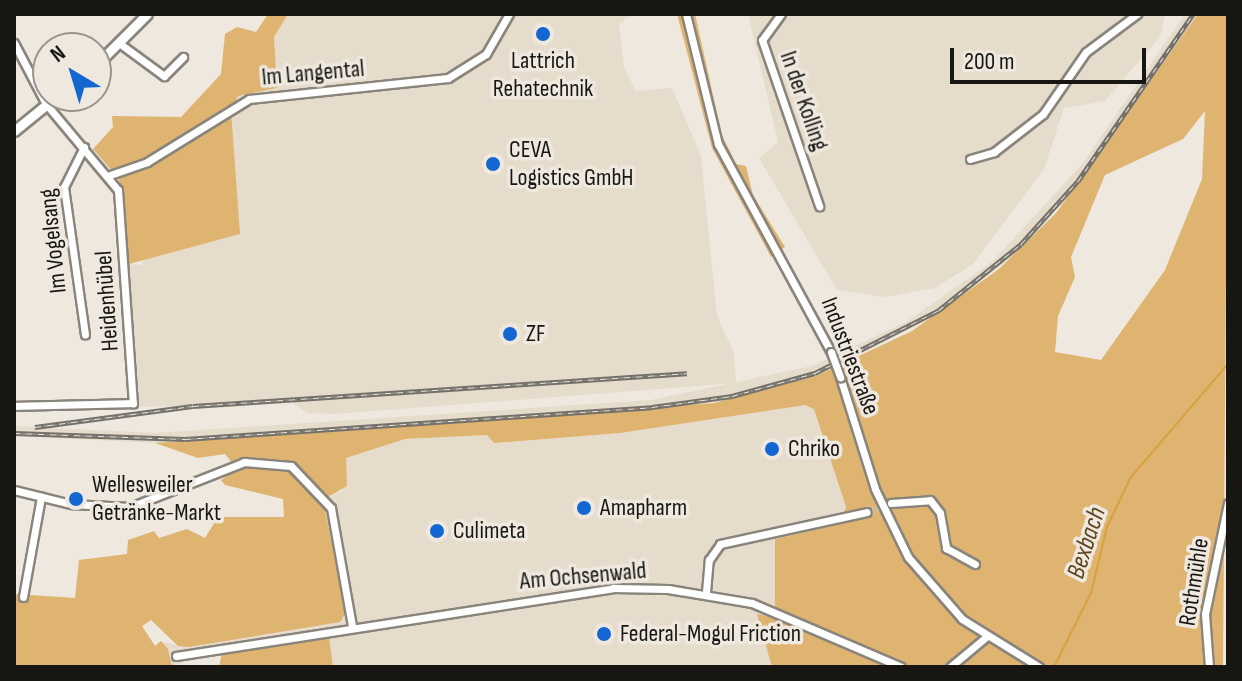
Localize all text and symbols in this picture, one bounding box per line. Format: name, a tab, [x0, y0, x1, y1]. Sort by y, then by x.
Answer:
marker: Lattrich Rehatechnik	[534, 25, 552, 43]
north arrow	[32, 32, 112, 112]
scale bar	[954, 32, 1150, 82]
text: N	[45, 40, 71, 69]
place label: Lattrich Rehatechnik	[493, 47, 593, 103]
street label: In der Kolling	[774, 47, 834, 155]
text: 200 m	[964, 47, 1015, 76]
street label: Im Langental	[260, 54, 366, 92]
place label: CEVA Logistics GmbH	[509, 136, 634, 192]
marker: CEVA Logistics GmbH	[484, 155, 502, 173]
street label: Im Vogelsang	[33, 187, 73, 295]
street label: Heidenhübel	[89, 250, 125, 352]
street label: Industriestraße	[814, 293, 886, 419]
place label: ZF	[526, 320, 545, 348]
marker: ZF	[501, 325, 519, 343]
place label: Chriko	[788, 435, 840, 463]
marker: Chriko	[763, 440, 781, 458]
place label: Wellesweiler Getränke-Markt	[92, 471, 221, 527]
marker: Wellesweiler Getränke-Markt	[67, 490, 85, 508]
place label: Amapharm	[600, 494, 687, 522]
marker: Amapharm	[575, 499, 593, 517]
water label: Bexbach	[1061, 503, 1113, 583]
place label: Culimeta	[453, 517, 525, 545]
marker: Culimeta	[428, 522, 446, 540]
street label: Rothmühle	[1173, 536, 1215, 628]
street label: Am Ochsenwald	[518, 556, 648, 596]
place label: Federal-Mogul Friction	[620, 620, 801, 648]
marker: Federal-Mogul Friction	[595, 625, 613, 643]

